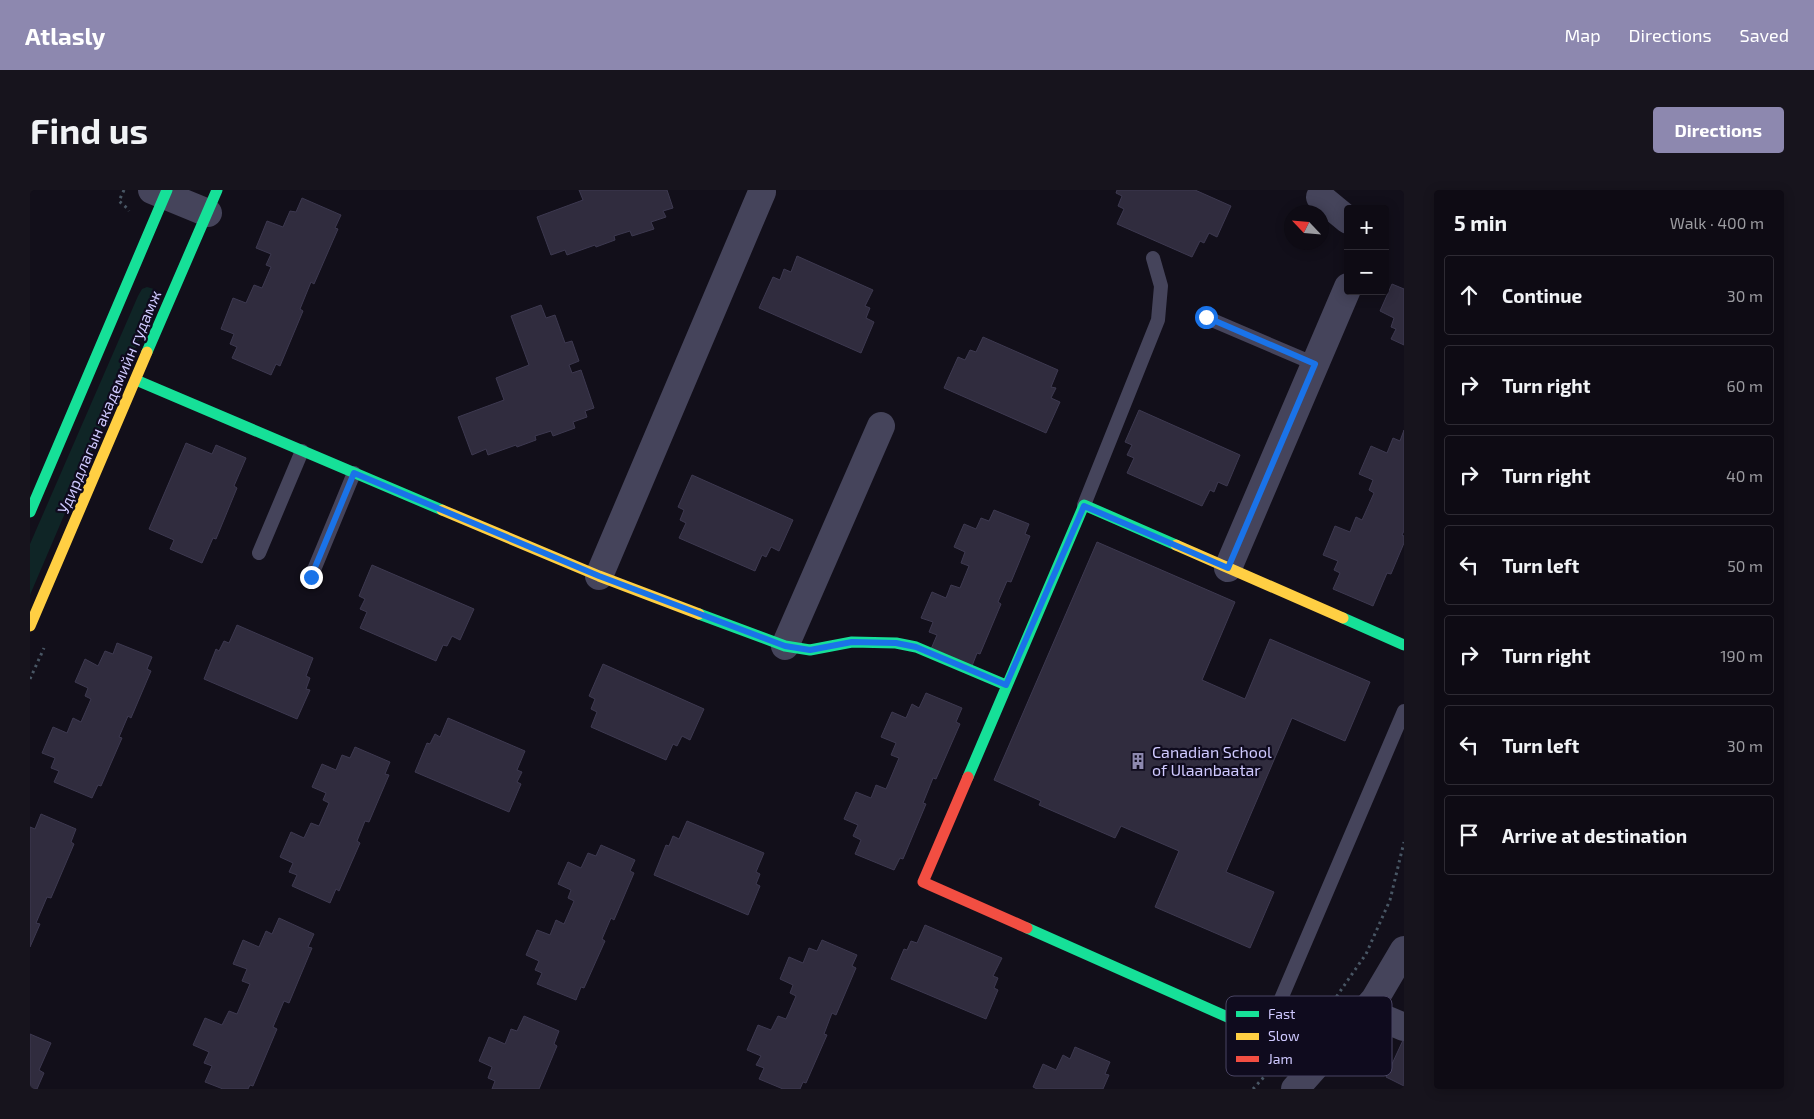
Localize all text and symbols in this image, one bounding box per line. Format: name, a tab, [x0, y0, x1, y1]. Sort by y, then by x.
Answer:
text: Atlasly	[25, 21, 105, 50]
text: Map	[1564, 24, 1601, 46]
text: Directions	[1629, 24, 1712, 46]
text: Saved	[1740, 24, 1789, 46]
button: Directions	[1653, 107, 1784, 153]
text: Find us	[30, 109, 148, 151]
north arrow	[1284, 205, 1329, 250]
map controls	[1344, 205, 1389, 295]
button: +	[1344, 205, 1389, 250]
text: 5 min	[1454, 210, 1507, 235]
text: Walk · 400 m	[1670, 213, 1764, 232]
button: −	[1344, 250, 1389, 295]
icon: ahead	[1455, 281, 1483, 309]
text: Continue	[1502, 284, 1582, 307]
text: 30 m	[1727, 286, 1763, 305]
street label: Удирдлагын академийн гудамж	[53, 287, 165, 517]
route start	[1195, 306, 1218, 329]
icon: right	[1455, 371, 1483, 399]
text: Turn right	[1502, 374, 1590, 397]
text: 60 m	[1727, 376, 1763, 395]
icon: right	[1455, 461, 1483, 489]
text: Turn right	[1502, 464, 1590, 487]
text: 40 m	[1726, 466, 1763, 485]
icon: left	[1455, 551, 1483, 579]
text: Turn left	[1502, 554, 1579, 577]
text: 50 m	[1727, 556, 1763, 575]
route end	[300, 566, 323, 589]
icon: right	[1455, 641, 1483, 669]
text: Turn right	[1502, 644, 1590, 667]
text: 190 m	[1720, 646, 1763, 665]
icon: left	[1455, 731, 1483, 759]
text: Turn left	[1502, 734, 1579, 757]
text: 30 m	[1727, 736, 1763, 755]
place label: Canadian School of Ulaanbaatar	[1152, 742, 1272, 779]
building icon: Canadian School of Ulaanbaatar	[1128, 751, 1148, 771]
icon: arrive	[1455, 821, 1483, 849]
text: Arrive at destination	[1502, 824, 1687, 847]
legend	[1226, 996, 1392, 1076]
text: Fast	[1268, 1005, 1295, 1022]
text: Slow	[1268, 1027, 1300, 1044]
text: Jam	[1268, 1050, 1293, 1067]

